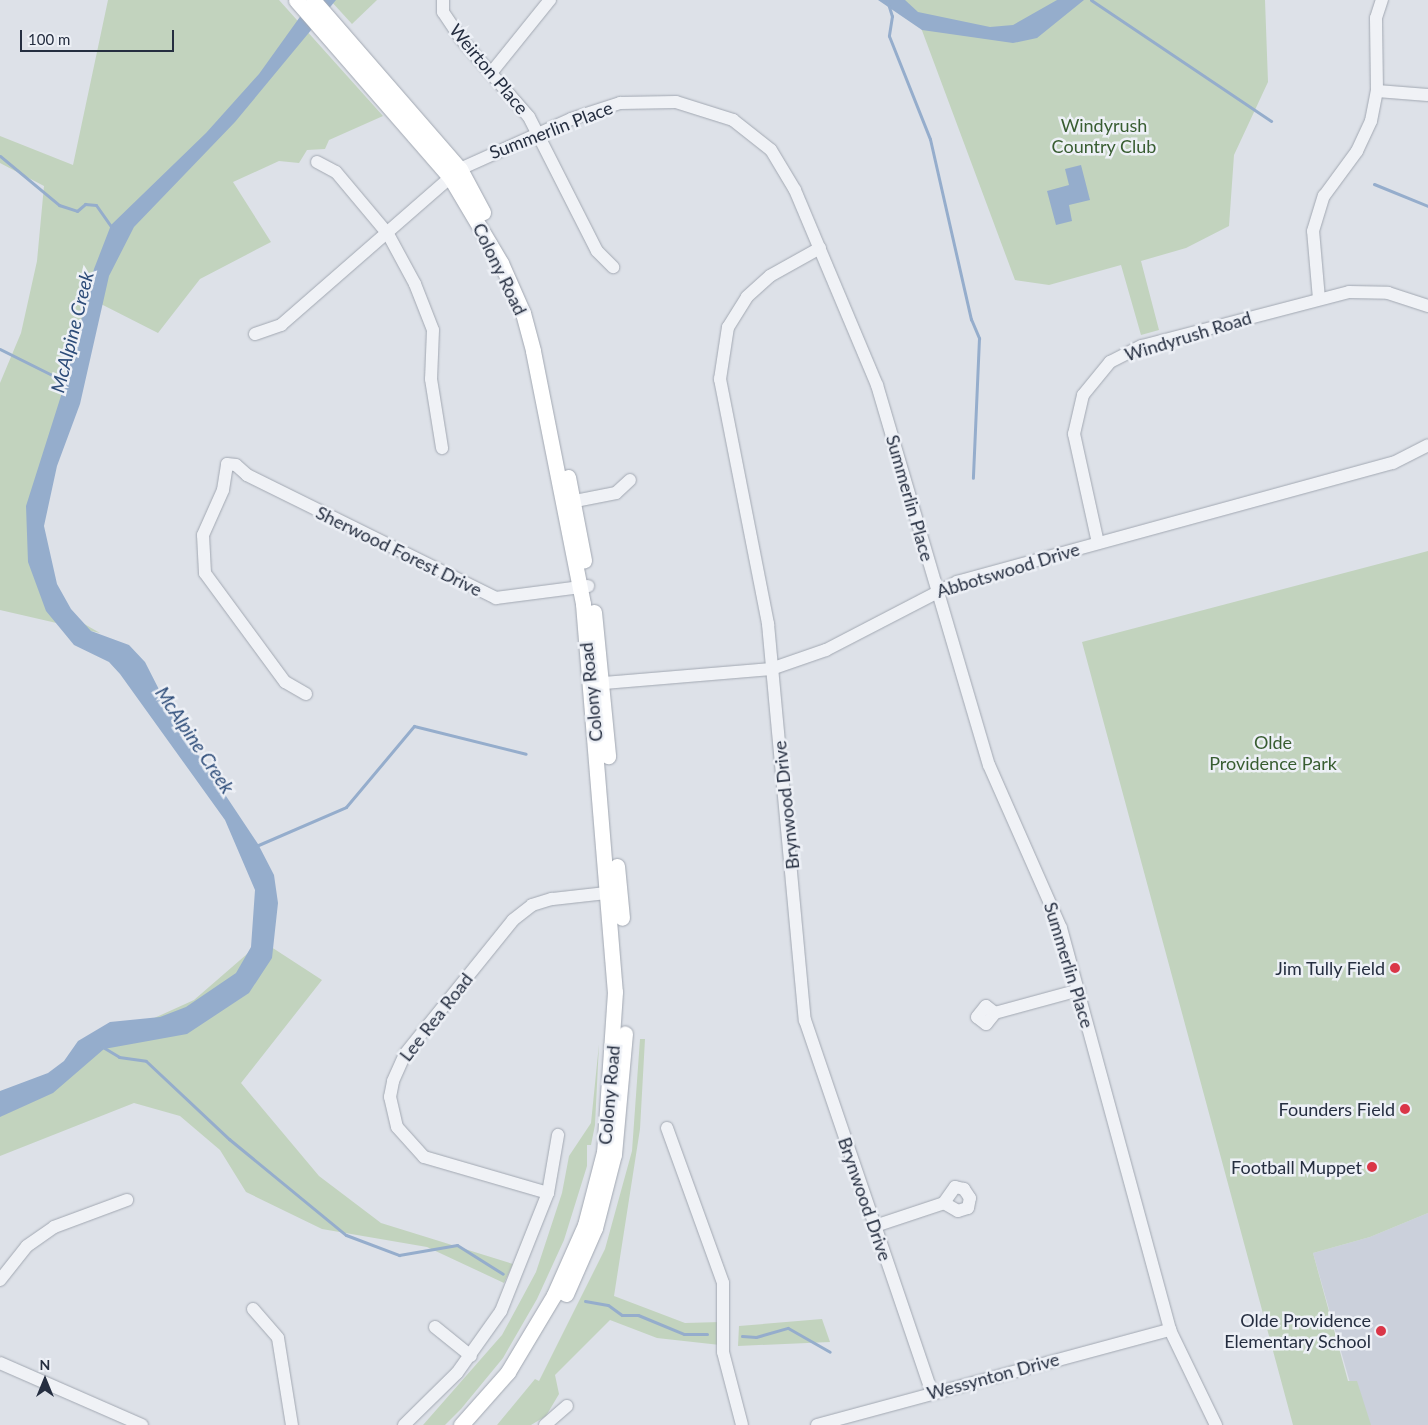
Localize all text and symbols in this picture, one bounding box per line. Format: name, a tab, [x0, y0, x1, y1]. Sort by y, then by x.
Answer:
street label: Weirton Place	[445, 19, 533, 119]
scale bar	[22, 20, 176, 52]
text: 100 m	[28, 30, 70, 48]
street label: Summerlin Place	[486, 97, 616, 163]
park label: Windyrush Country Club	[1051, 115, 1157, 158]
street label: Colony Road	[468, 219, 532, 319]
water label: McAlpine Creek	[46, 269, 98, 395]
street label: Windyrush Road	[1122, 306, 1254, 366]
street label: Summerlin Place	[882, 432, 938, 564]
street label: Sherwood Forest Drive	[313, 501, 485, 601]
street label: Abbotswood Drive	[934, 538, 1082, 602]
street label: Colony Road	[575, 641, 607, 743]
water label: McAlpine Creek	[151, 682, 239, 798]
park label: Olde Providence Park	[1209, 732, 1337, 774]
street label: Brynwood Drive	[769, 740, 803, 870]
street label: Summerlin Place	[1040, 899, 1098, 1031]
place label: Jim Tully Field	[1274, 957, 1385, 979]
marker: Jim Tully Field	[1389, 962, 1401, 974]
street label: Lee Rea Road	[395, 969, 477, 1065]
street label: Colony Road	[594, 1044, 624, 1146]
place label: Founders Field	[1279, 1098, 1395, 1120]
marker: Founders Field	[1399, 1103, 1411, 1115]
street label: Brynwood Drive	[834, 1134, 896, 1264]
place label: Football Muppet	[1231, 1156, 1362, 1178]
marker: Football Muppet	[1366, 1161, 1378, 1173]
place label: Olde Providence Elementary School	[1224, 1310, 1371, 1352]
marker: Olde Providence Elementary School	[1375, 1325, 1387, 1337]
street label: Wessynton Drive	[925, 1348, 1061, 1404]
north arrow	[20, 1355, 70, 1405]
text: N	[40, 1356, 50, 1373]

